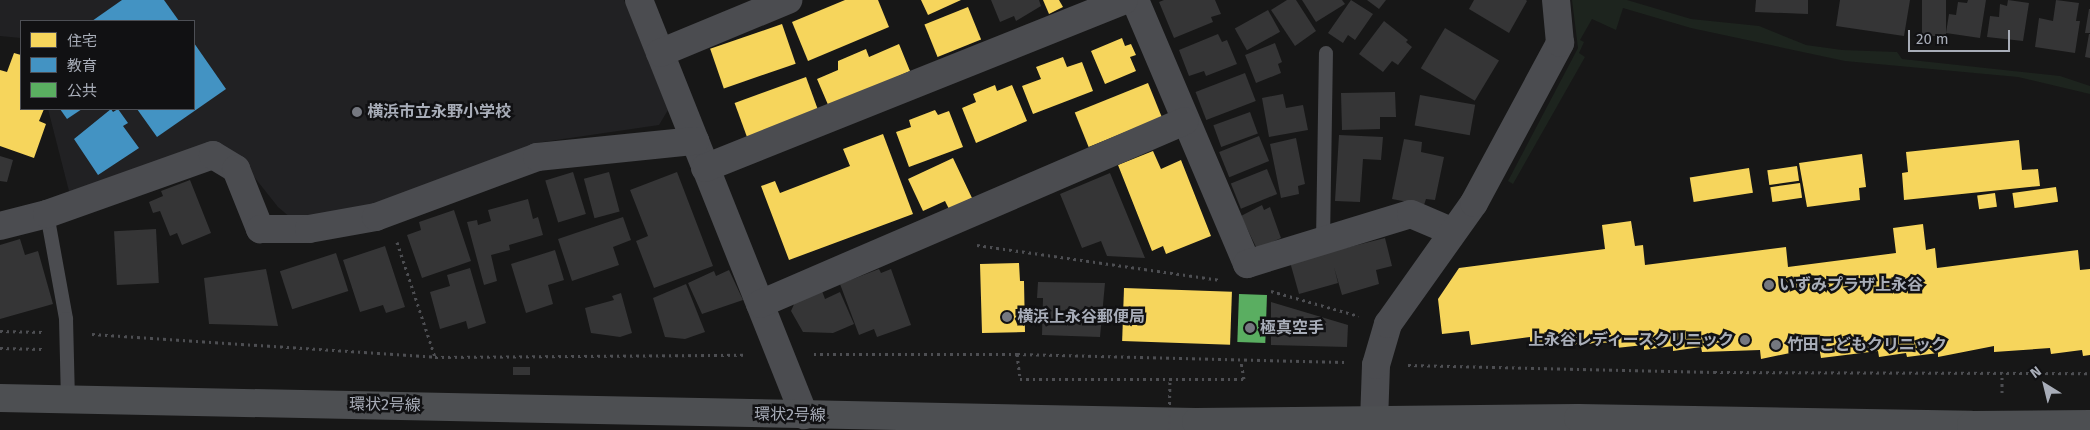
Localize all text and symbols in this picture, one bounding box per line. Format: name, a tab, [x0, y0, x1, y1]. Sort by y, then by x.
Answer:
legend	[20, 20, 195, 110]
scale bar	[1910, 20, 2012, 52]
text: 20 m	[1916, 30, 1949, 48]
text: 住宅	[67, 32, 97, 50]
text: 教育	[67, 57, 97, 75]
text: 公共	[67, 82, 97, 100]
place label: 横浜市立永野小学校	[367, 102, 511, 122]
marker: 横浜市立永野小学校	[351, 106, 363, 118]
place label: いずみプラザ上永谷	[1779, 275, 1923, 295]
marker: いずみプラザ上永谷	[1763, 279, 1775, 291]
place label: 横浜上永谷郵便局	[1017, 307, 1145, 327]
marker: 横浜上永谷郵便局	[1001, 311, 1013, 323]
place label: 極真空手	[1260, 318, 1324, 338]
marker: 極真空手	[1244, 322, 1256, 334]
place label: 上永谷レディースクリニック	[1526, 330, 1734, 350]
marker: 上永谷レディースクリニック	[1738, 333, 1752, 347]
place label: 竹田こどもクリニック	[1787, 335, 1947, 355]
marker: 竹田こどもクリニック	[1769, 338, 1783, 352]
north arrow	[2020, 360, 2070, 410]
text: N	[2027, 363, 2045, 382]
street label: 環状2号線	[349, 395, 421, 415]
street label: 環状2号線	[754, 405, 826, 425]

